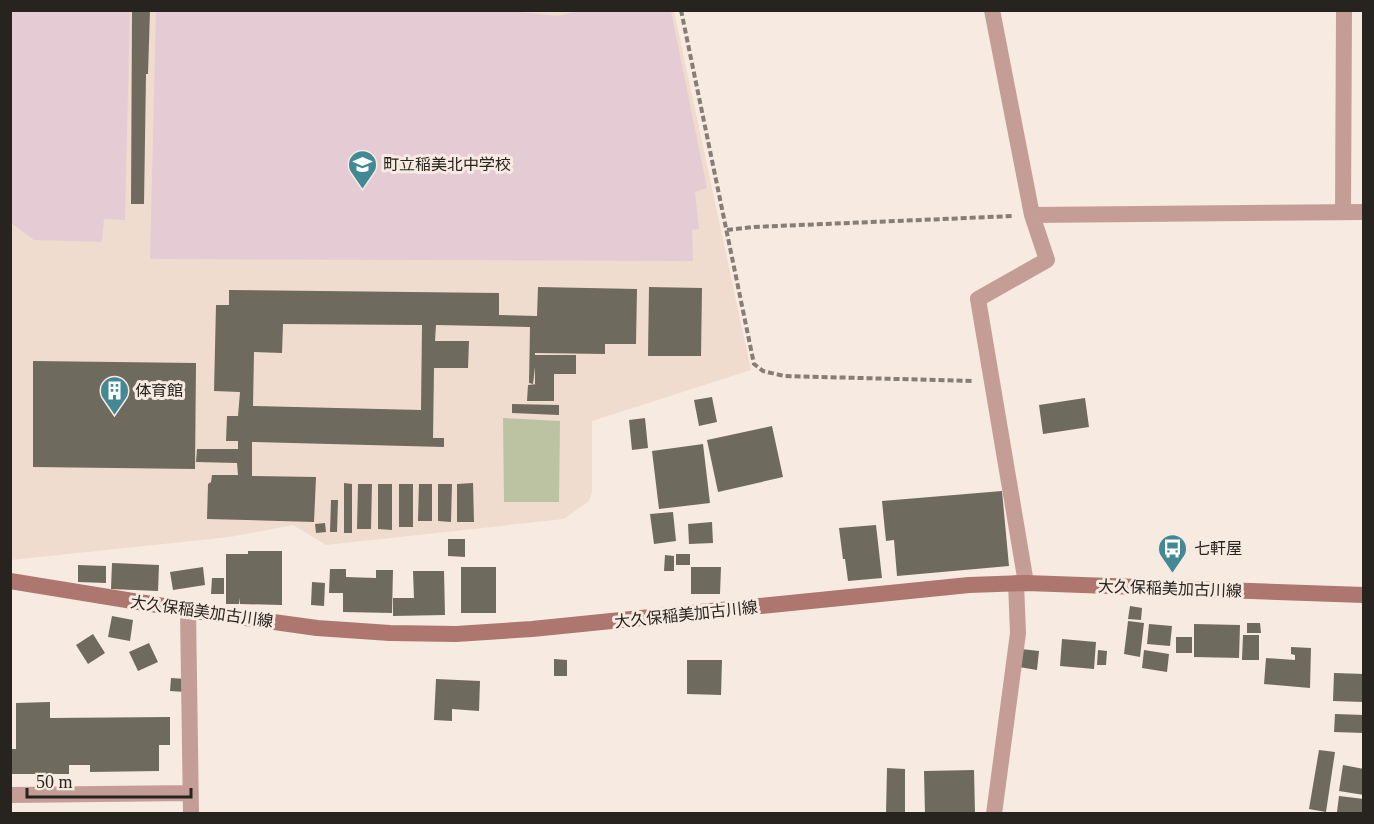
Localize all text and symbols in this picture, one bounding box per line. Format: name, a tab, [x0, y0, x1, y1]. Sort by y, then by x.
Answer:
school or university icon: 町立稲美北中学校	[346, 148, 378, 190]
place label: 町立稲美北中学校	[383, 156, 511, 173]
building icon: 体育館	[98, 374, 130, 416]
place label: 体育館	[135, 382, 183, 399]
bus stop icon: 七軒屋	[1157, 532, 1189, 574]
place label: 七軒屋	[1194, 540, 1242, 557]
street label: 大久保稲美加古川線	[1098, 577, 1242, 600]
street label: 大久保稲美加古川線	[129, 593, 274, 630]
street label: 大久保稲美加古川線	[614, 599, 759, 630]
scale bar	[27, 761, 190, 799]
text: 50 m	[36, 772, 73, 792]

